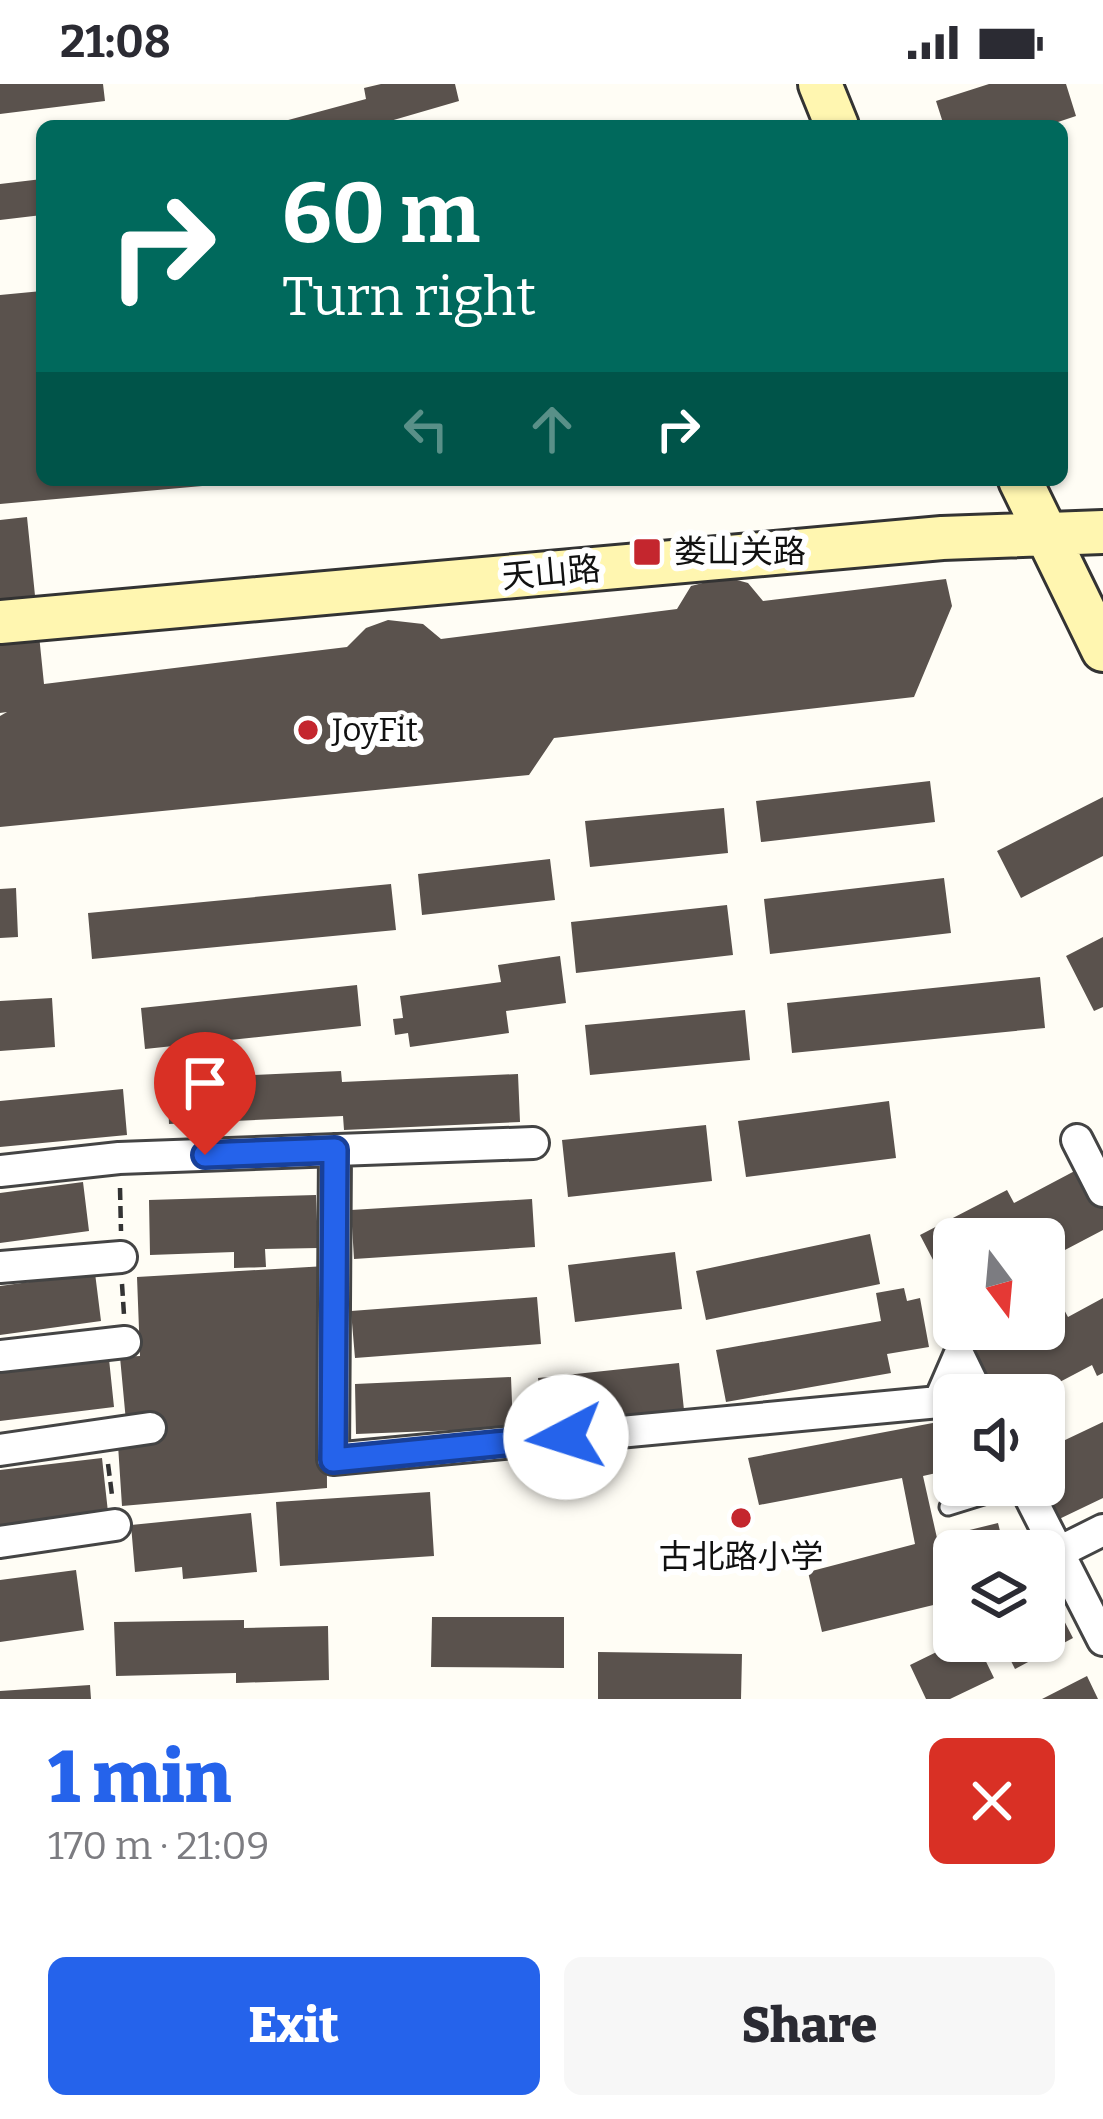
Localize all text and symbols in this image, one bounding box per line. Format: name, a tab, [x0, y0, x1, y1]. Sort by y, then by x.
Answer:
text: 21:08	[60, 15, 171, 69]
text: 60 m	[282, 163, 480, 264]
icon: right	[84, 168, 240, 324]
text: Turn right	[282, 265, 536, 329]
icon: left	[393, 396, 459, 462]
icon: ahead	[519, 396, 585, 462]
icon: right	[645, 396, 711, 462]
place label: 娄山关路	[674, 532, 806, 572]
marker: 娄山关路	[631, 536, 663, 568]
street label: 天山路	[500, 549, 602, 597]
place label: JoyFit	[331, 710, 418, 750]
marker: JoyFit	[295, 717, 321, 743]
pin	[154, 1032, 256, 1155]
icon: arrive	[172, 1050, 238, 1116]
north arrow	[933, 1218, 1065, 1350]
map controls	[933, 1218, 1065, 1662]
position arrow	[503, 1374, 629, 1500]
button: sound	[933, 1374, 1065, 1506]
marker: 古北路小学	[728, 1505, 754, 1531]
button: layers	[933, 1530, 1065, 1662]
place label: 古北路小学	[659, 1537, 824, 1577]
text: 1 min	[48, 1735, 231, 1821]
button: close	[929, 1738, 1055, 1864]
text: 170 m · 21:09	[48, 1823, 269, 1869]
button: Exit	[48, 1957, 540, 2095]
button: Share	[564, 1957, 1055, 2095]

